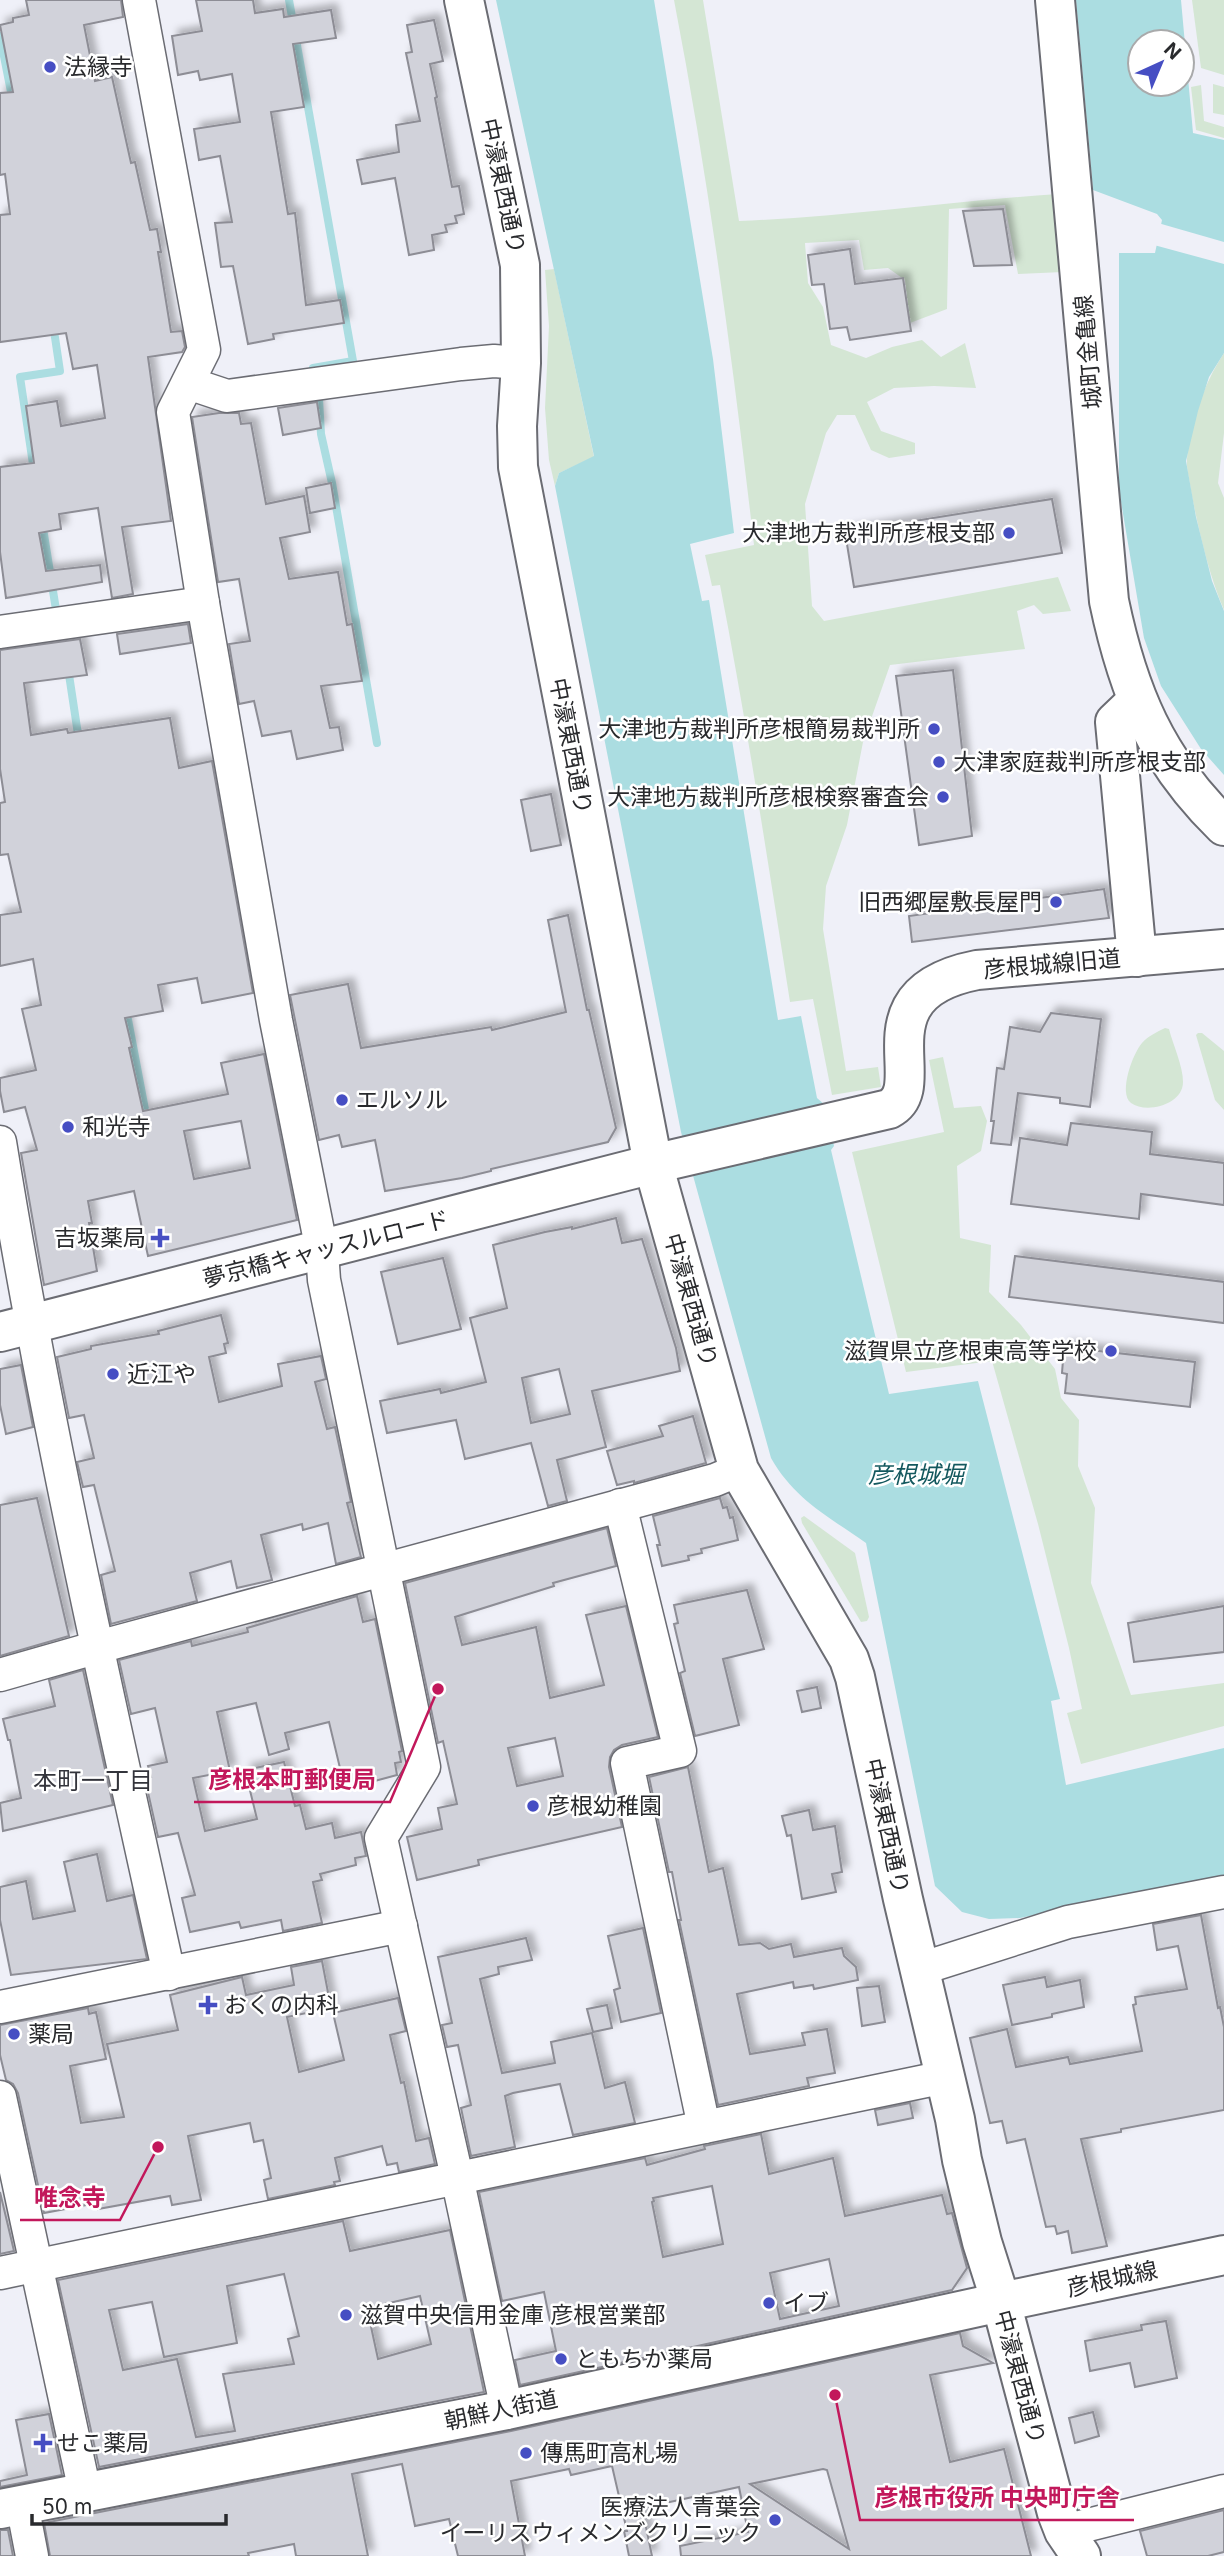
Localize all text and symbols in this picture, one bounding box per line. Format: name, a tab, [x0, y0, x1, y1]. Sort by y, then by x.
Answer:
north arrow	[1126, 28, 1196, 98]
text: N	[1159, 38, 1186, 64]
place label: 法縁寺	[64, 53, 133, 81]
marker: 法縁寺	[42, 59, 58, 75]
street label: 中濠東西通り	[475, 116, 531, 256]
street label: 城町金亀線	[1069, 293, 1107, 411]
place label: 大津地方裁判所彦根支部	[742, 519, 995, 547]
marker: 大津地方裁判所彦根支部	[1001, 525, 1017, 541]
street label: 中濠東西通り	[544, 676, 598, 816]
place label: 大津地方裁判所彦根簡易裁判所	[598, 715, 920, 743]
marker: 大津地方裁判所彦根簡易裁判所	[926, 721, 942, 737]
place label: 大津家庭裁判所彦根支部	[953, 748, 1206, 776]
marker: 大津家庭裁判所彦根支部	[931, 754, 947, 770]
place label: 大津地方裁判所彦根検察審査会	[607, 783, 929, 811]
marker: 大津地方裁判所彦根検察審査会	[935, 789, 951, 805]
place label: 旧西郷屋敷長屋門	[858, 888, 1042, 916]
marker: 旧西郷屋敷長屋門	[1048, 894, 1064, 910]
street label: 彦根城線旧道	[982, 944, 1122, 984]
place label: エルソル	[356, 1086, 448, 1114]
marker: エルソル	[334, 1092, 350, 1108]
place label: 和光寺	[82, 1113, 151, 1141]
marker: 和光寺	[60, 1119, 76, 1135]
street label: 夢京橋キャッスルロード	[200, 1205, 452, 1293]
place label: 吉坂薬局	[54, 1224, 146, 1252]
marker: 吉坂薬局	[152, 1230, 168, 1246]
street label: 中濠東西通り	[659, 1230, 723, 1370]
place label: 滋賀県立彦根東高等学校	[844, 1337, 1097, 1365]
marker: 滋賀県立彦根東高等学校	[1103, 1343, 1119, 1359]
place label: 近江や	[127, 1360, 196, 1388]
marker: 近江や	[105, 1366, 121, 1382]
water label: 彦根城堀	[868, 1460, 968, 1489]
street label: 中濠東西通り	[859, 1756, 915, 1896]
callout: 彦根本町郵便局	[194, 1757, 390, 1802]
text: 彦根本町郵便局	[208, 1765, 376, 1794]
district label: 本町一丁目	[33, 1766, 153, 1795]
place label: 彦根幼稚園	[547, 1792, 662, 1820]
marker: 彦根幼稚園	[525, 1798, 541, 1814]
place label: おくの内科	[224, 1991, 339, 2019]
marker: おくの内科	[198, 1995, 218, 2015]
place label: 薬局	[28, 2020, 74, 2048]
marker: 薬局	[6, 2026, 22, 2042]
callout: 唯念寺	[20, 2175, 120, 2220]
text: 唯念寺	[34, 2183, 106, 2212]
street label: 彦根城線	[1064, 2256, 1160, 2302]
place label: イブ	[783, 2289, 829, 2317]
marker: イブ	[761, 2295, 777, 2311]
place label: 滋賀中央信用金庫 彦根営業部	[360, 2301, 665, 2329]
marker: 滋賀中央信用金庫 彦根営業部	[338, 2307, 354, 2323]
street label: 中濠東西通り	[989, 2307, 1051, 2447]
place label: ともちか薬局	[575, 2345, 713, 2373]
marker: ともちか薬局	[553, 2351, 569, 2367]
street label: 朝鮮人街道	[442, 2384, 560, 2436]
place label: せこ薬局	[57, 2429, 149, 2457]
marker: せこ薬局	[35, 2435, 51, 2451]
place label: 傳馬町高札場	[540, 2439, 678, 2467]
marker: 傳馬町高札場	[518, 2445, 534, 2461]
callout: 彦根市役所 中央町庁舎	[860, 2475, 1134, 2520]
scale bar	[32, 2482, 226, 2526]
text: 彦根市役所 中央町庁舎	[874, 2483, 1120, 2512]
place label: 医療法人青葉会 イーリスウィメンズクリニック	[439, 2493, 761, 2547]
text: 50 m	[42, 2494, 92, 2519]
marker: 医療法人青葉会 イーリスウィメンズクリニック	[767, 2512, 783, 2528]

